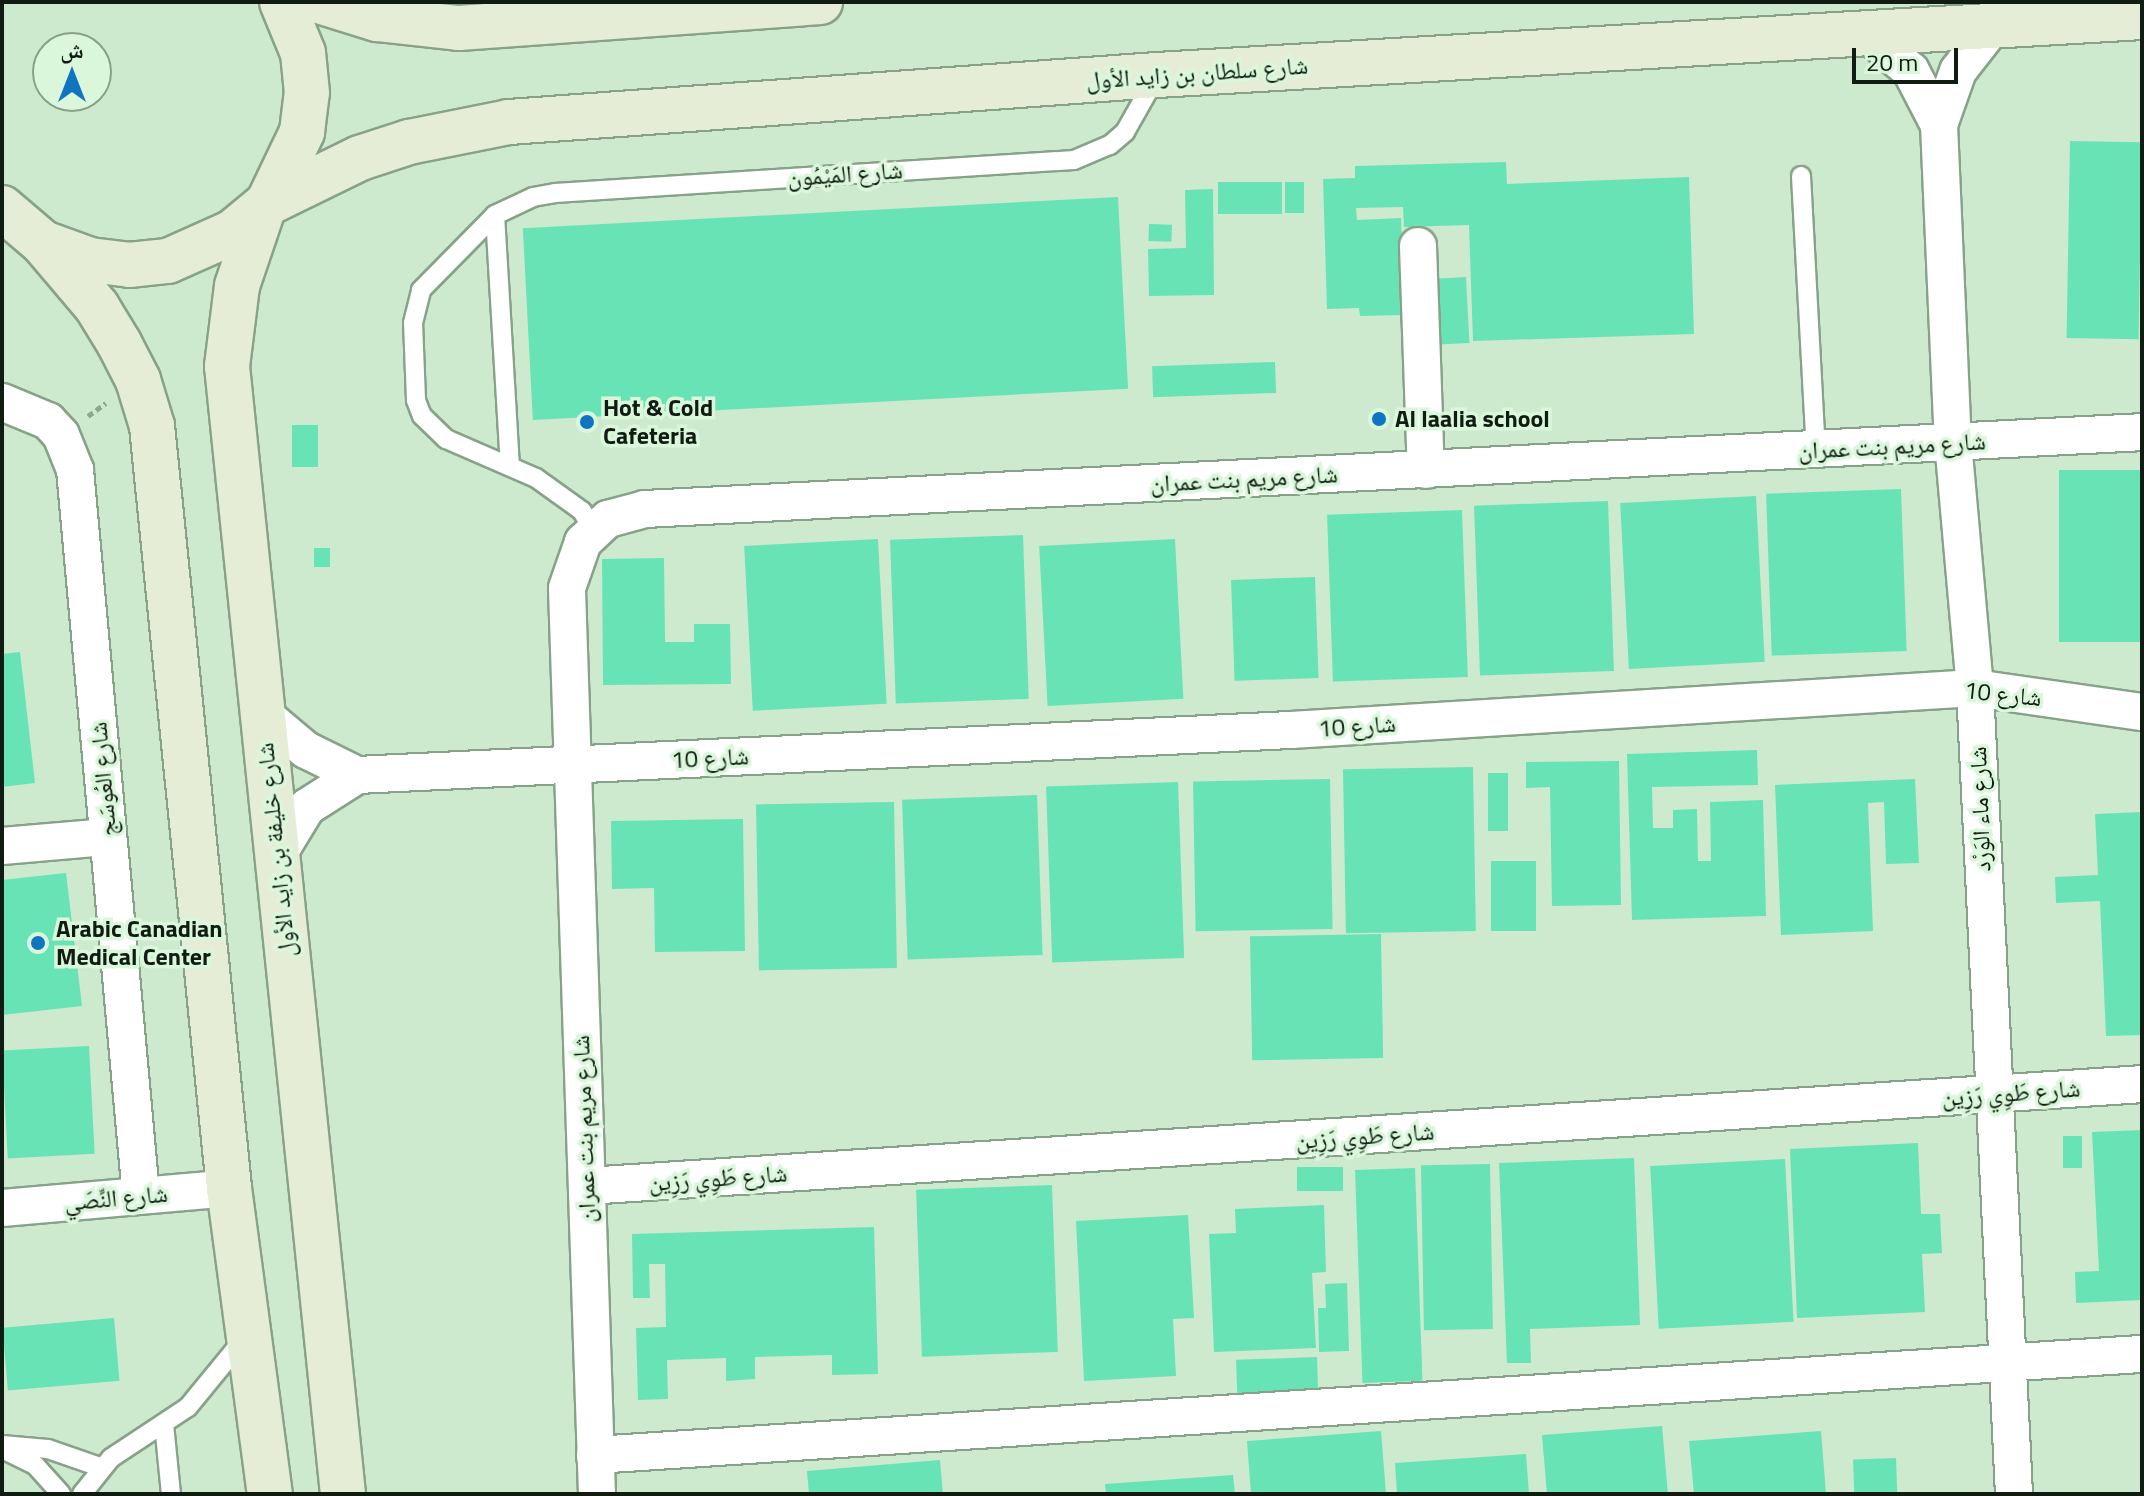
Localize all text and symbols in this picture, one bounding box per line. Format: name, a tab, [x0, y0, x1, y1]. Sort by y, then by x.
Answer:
north arrow	[32, 32, 112, 112]
scale bar	[1856, 32, 1962, 82]
text: ش	[60, 33, 84, 67]
text: 20 m	[1866, 44, 1918, 80]
street label: شارع سلطان بن زايد الأول	[1085, 51, 1309, 95]
street label: شارع المَيْمُون	[786, 156, 904, 192]
place label: Hot & Cold Cafeteria	[603, 394, 713, 450]
place label: Al laalia school	[1395, 405, 1550, 433]
marker: Al laalia school	[1370, 410, 1388, 428]
marker: Hot & Cold Cafeteria	[578, 413, 596, 431]
street label: شارع مريم بنت عمران	[1798, 427, 1986, 465]
street label: شارع مريم بنت عمران	[1150, 460, 1338, 498]
street label: شارع 10	[1963, 676, 2043, 712]
street label: شارع 10	[1317, 709, 1397, 743]
street label: شارع العُوسَج	[84, 721, 122, 837]
street label: شارع خليفة بن زايد الأول	[250, 741, 302, 959]
street label: شارع 10	[670, 742, 750, 774]
street label: شارع ماء الوَرْد	[1963, 746, 1997, 872]
place label: Arabic Canadian Medical Center	[56, 915, 223, 971]
marker: Arabic Canadian Medical Center	[27, 932, 49, 954]
street label: شارع مريم بنت عمران	[566, 1035, 602, 1223]
street label: شارع طَوِي رَزِين	[1941, 1074, 2081, 1112]
street label: شارع طَوِي رَزِين	[1295, 1117, 1435, 1155]
street label: شارع طَوِي رَزِين	[648, 1159, 788, 1197]
street label: شارع النِّصَي	[63, 1179, 169, 1217]

